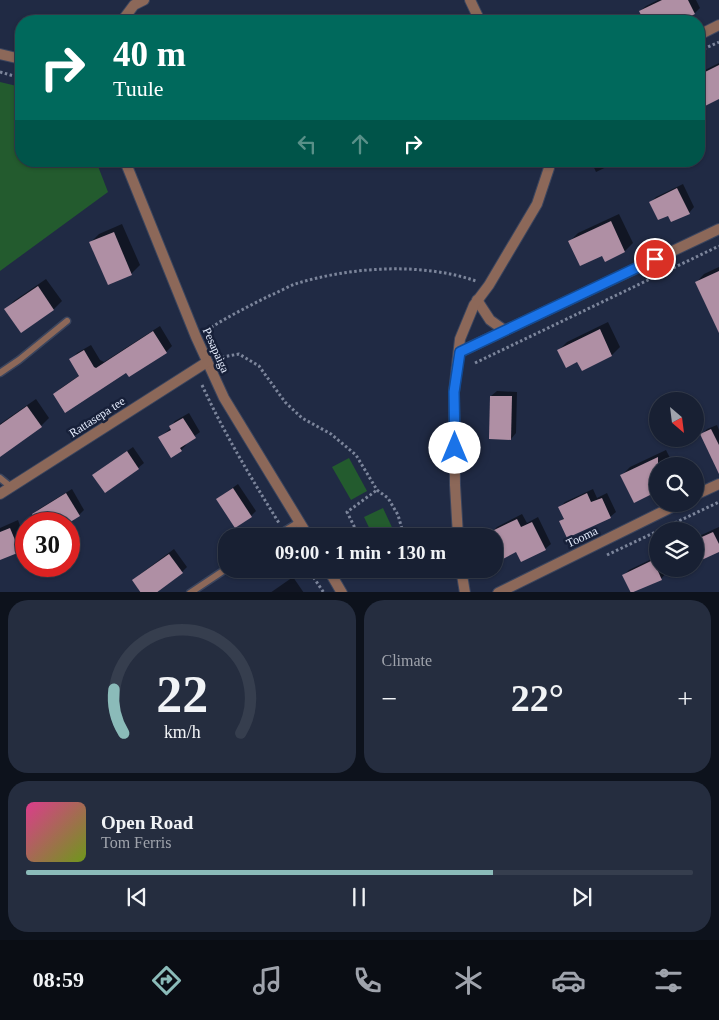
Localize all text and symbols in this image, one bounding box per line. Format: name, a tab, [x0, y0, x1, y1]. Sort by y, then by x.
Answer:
icon: right	[30, 35, 95, 100]
text: 40 m	[113, 35, 186, 74]
text: Tuule	[113, 76, 164, 101]
icon: left	[293, 130, 321, 158]
icon: ahead	[346, 130, 374, 158]
icon: right	[399, 130, 427, 158]
pin	[634, 238, 676, 280]
icon: arrive	[641, 245, 669, 273]
street label: Pesapaiga	[200, 325, 232, 375]
north arrow	[649, 392, 704, 448]
map controls	[649, 392, 704, 577]
street label: Rattasepa tee	[67, 394, 127, 440]
position arrow	[428, 421, 480, 473]
button: search	[649, 457, 704, 512]
speed limit sign: 30	[15, 512, 80, 577]
button: layers	[649, 522, 704, 577]
street label: Tooma	[564, 523, 601, 551]
text: 09:00 · 1 min · 130 m	[275, 542, 446, 563]
text: Climate	[382, 652, 432, 669]
text: 22	[156, 666, 208, 723]
text: 22°	[511, 677, 564, 719]
text: −	[382, 683, 397, 714]
text: +	[677, 683, 693, 714]
text: km/h	[163, 722, 200, 742]
text: Open Road	[101, 812, 193, 833]
text: Tom Ferris	[101, 834, 171, 851]
icon: previous	[123, 883, 151, 911]
icon: pause	[345, 883, 373, 911]
icon: next	[568, 883, 596, 911]
icon: directions	[149, 963, 184, 998]
icon: music	[250, 963, 285, 998]
icon: phone	[350, 963, 385, 998]
icon: climate	[451, 963, 486, 998]
icon: car	[551, 963, 586, 998]
icon: filters	[651, 963, 686, 998]
text: 08:59	[33, 967, 84, 992]

